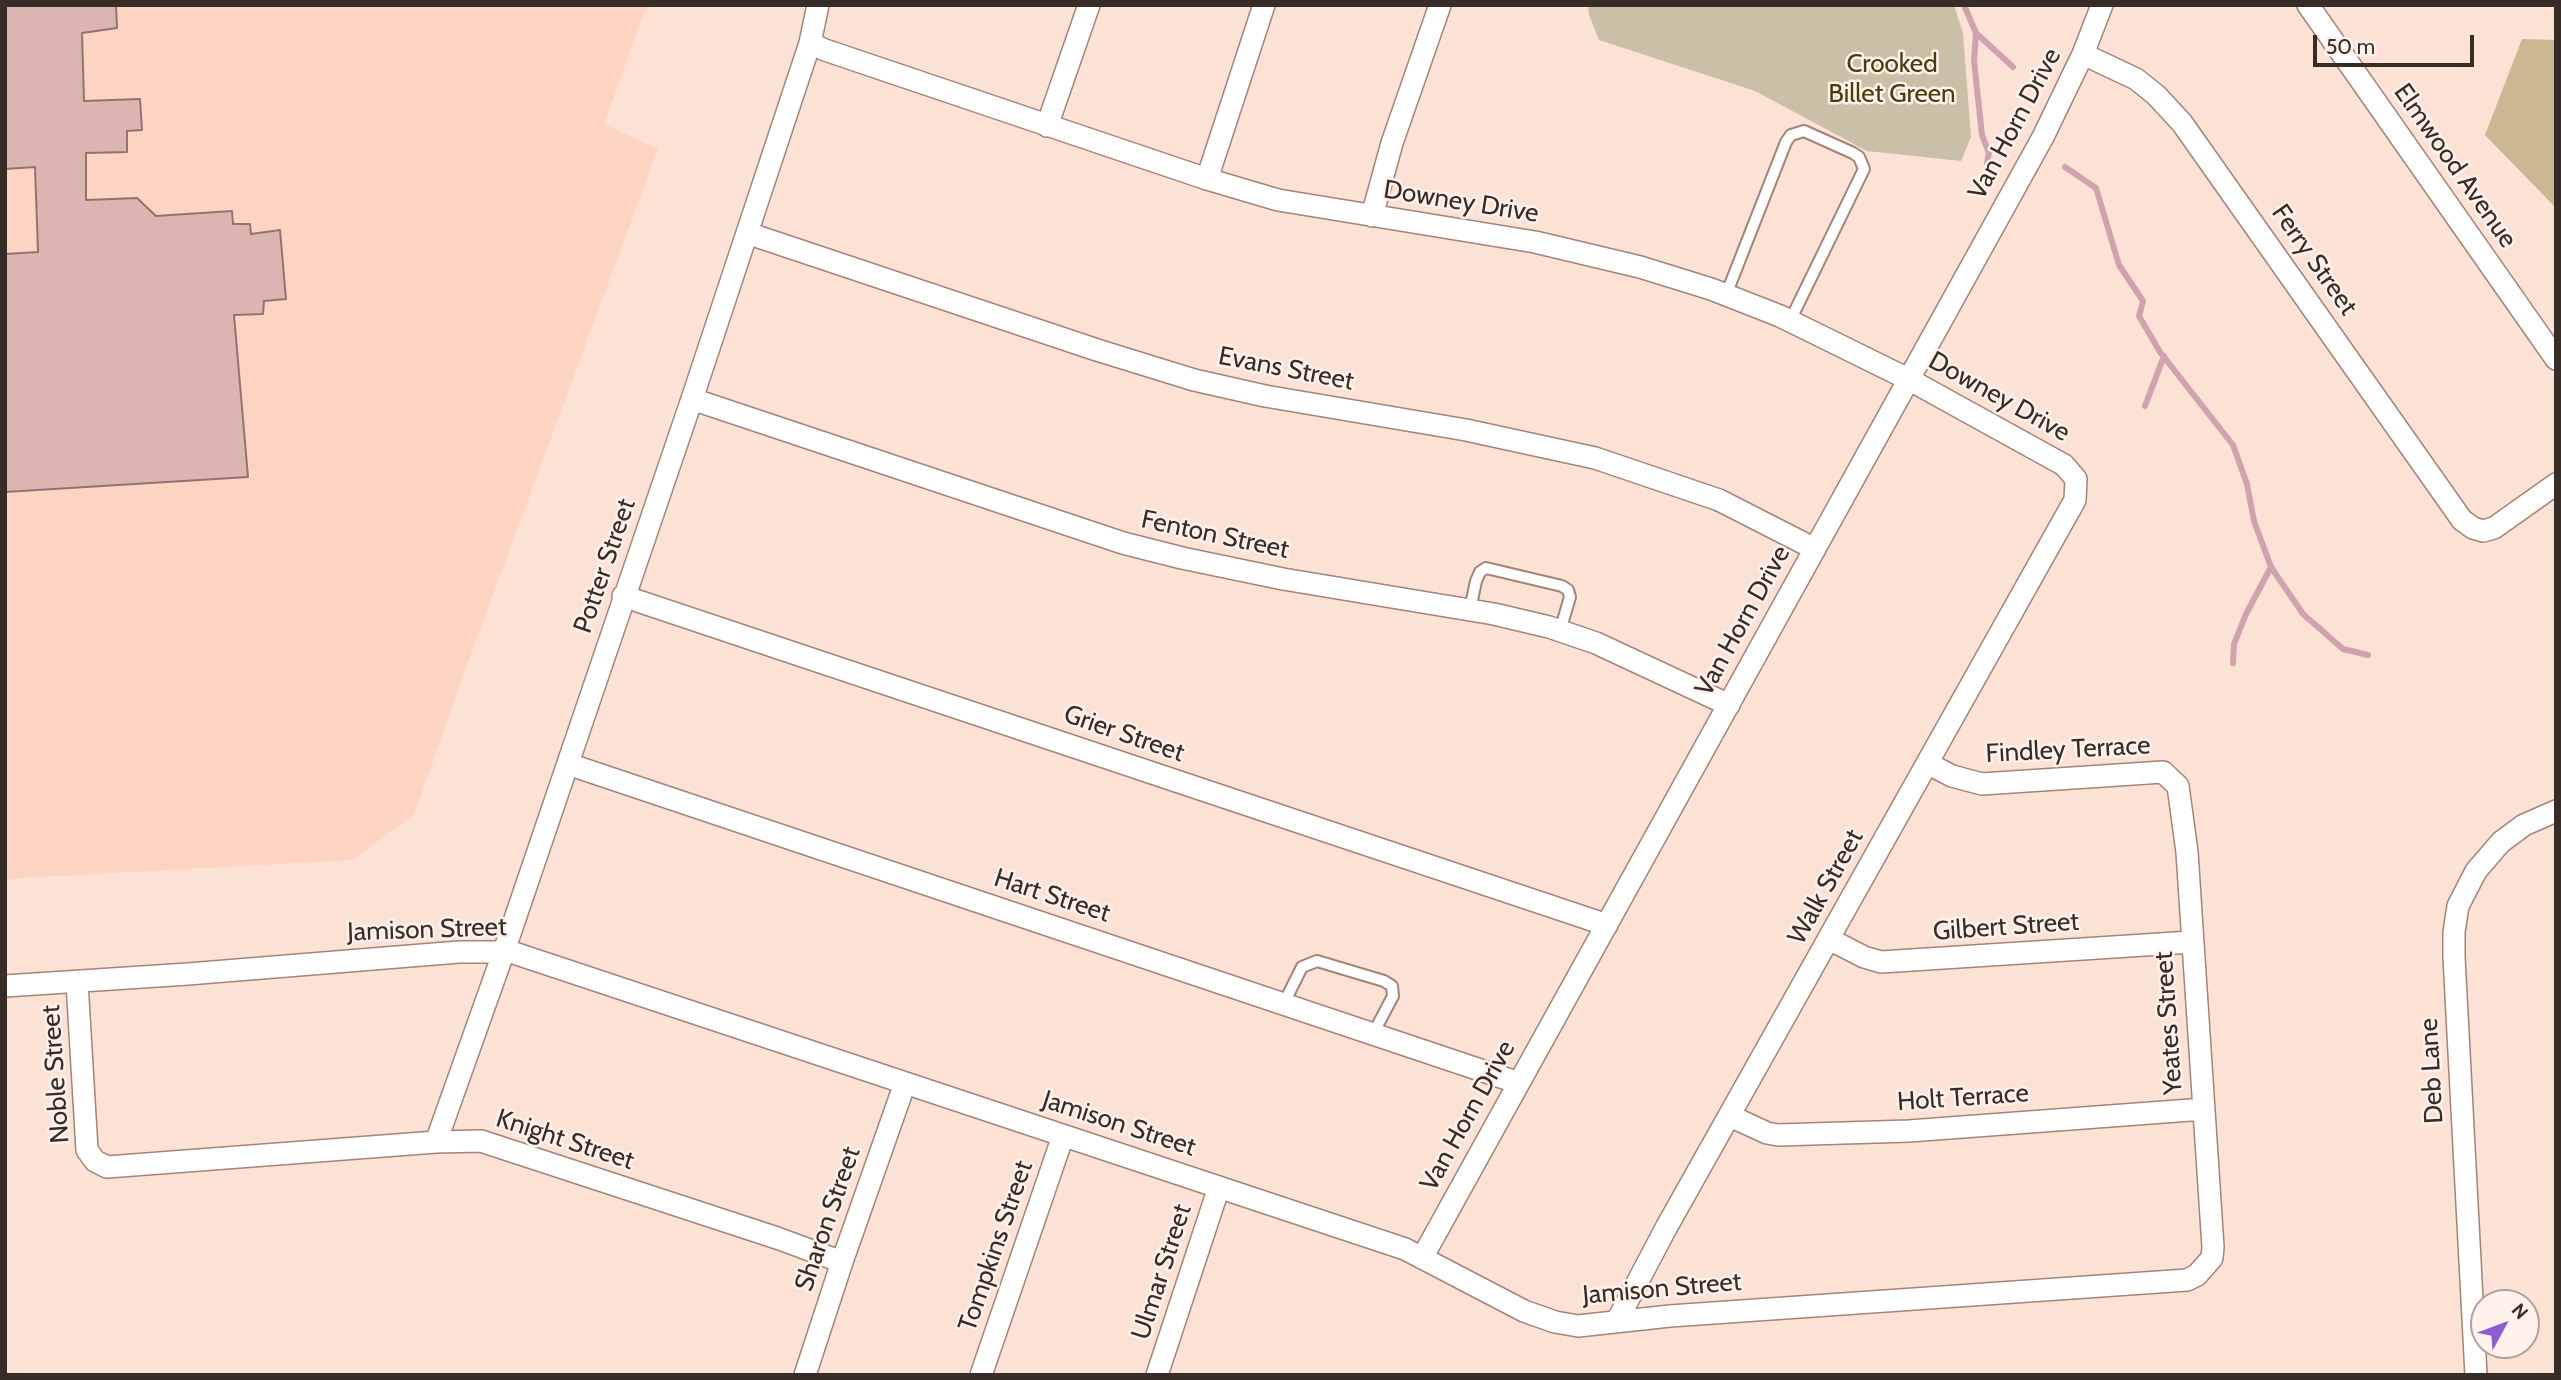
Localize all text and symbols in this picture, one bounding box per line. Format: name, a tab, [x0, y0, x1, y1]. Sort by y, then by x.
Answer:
scale bar	[2316, 21, 2477, 65]
text: 50 m	[2326, 34, 2375, 59]
street label: Van Horn Drive	[1962, 43, 2068, 205]
park label: Crooked Billet Green	[1828, 48, 1956, 110]
street label: Elmwood Avenue	[2387, 78, 2523, 254]
street label: Downey Drive	[1381, 174, 1541, 230]
street label: Ferry Street	[2265, 199, 2363, 321]
street label: Evans Street	[1216, 341, 1356, 397]
street label: Downey Drive	[1923, 345, 2075, 449]
street label: Potter Street	[567, 495, 643, 637]
street label: Fenton Street	[1138, 504, 1292, 566]
street label: Van Horn Drive	[1689, 540, 1797, 702]
street label: Grier Street	[1060, 699, 1188, 769]
street label: Findley Terrace	[1985, 730, 2151, 770]
street label: Walk Street	[1782, 824, 1870, 950]
street label: Hart Street	[990, 863, 1114, 929]
street label: Gilbert Street	[1932, 906, 2080, 948]
street label: Jamison Street	[347, 912, 507, 948]
street label: Yeates Street	[2148, 950, 2190, 1096]
street label: Noble Street	[36, 1004, 76, 1144]
street label: Deb Lane	[2414, 1017, 2450, 1125]
street label: Van Horn Drive	[1414, 1035, 1522, 1197]
street label: Holt Terrace	[1896, 1078, 2030, 1118]
street label: Jamison Street	[1038, 1085, 1200, 1163]
street label: Knight Street	[492, 1103, 638, 1177]
street label: Sharon Street	[789, 1143, 867, 1295]
street label: Tompkins Street	[952, 1157, 1040, 1335]
street label: Ulmar Street	[1125, 1200, 1199, 1344]
street label: Jamison Street	[1581, 1267, 1743, 1311]
north arrow	[2470, 1289, 2540, 1359]
text: N	[2507, 1299, 2533, 1324]

